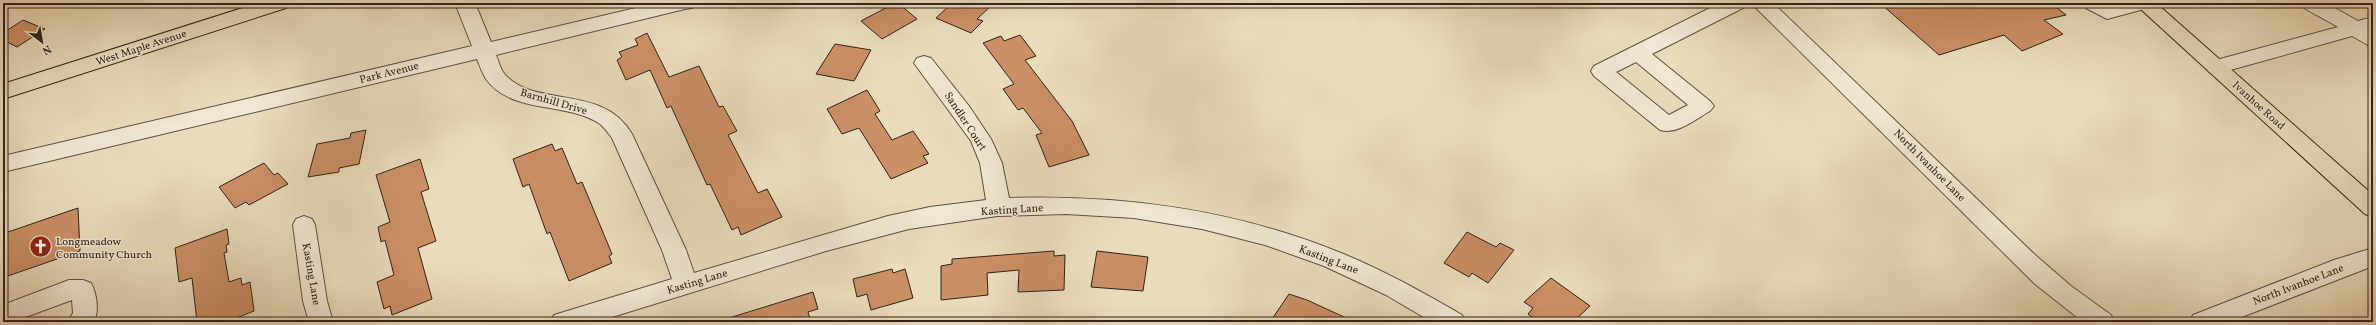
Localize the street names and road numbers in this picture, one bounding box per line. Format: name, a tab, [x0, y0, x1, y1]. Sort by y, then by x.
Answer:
street label: West Maple Avenue	[94, 27, 189, 70]
street label: Park Avenue	[358, 59, 421, 88]
street label: Ivanhoe Road	[2228, 78, 2288, 134]
street label: Barnhill Drive	[518, 86, 589, 119]
street label: Sandler Court	[940, 89, 989, 154]
street label: North Ivanhoe Lane	[1890, 127, 1968, 205]
street label: Kasting Lane	[980, 201, 1044, 220]
street label: Kasting Lane	[298, 242, 323, 306]
street label: Kasting Lane	[1297, 242, 1360, 279]
street label: North Ivanhoe Lane	[2251, 261, 2346, 310]
street label: Kasting Lane	[665, 266, 730, 299]

